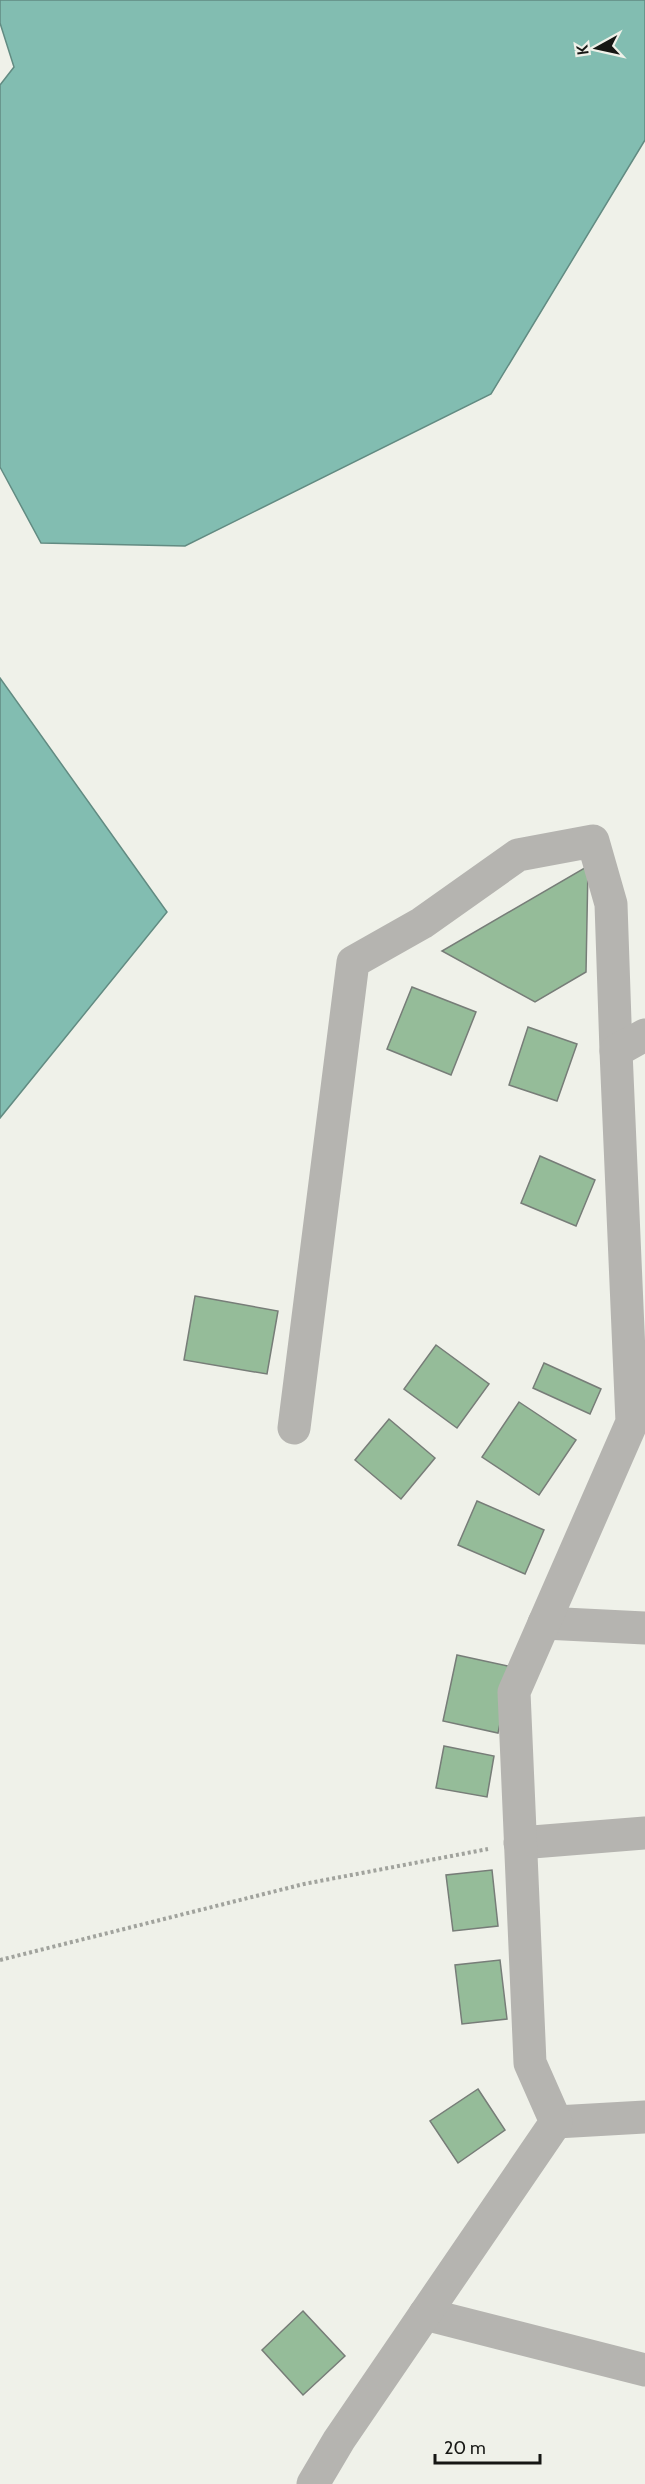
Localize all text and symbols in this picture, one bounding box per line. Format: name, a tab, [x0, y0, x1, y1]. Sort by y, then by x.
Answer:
north arrow	[567, 18, 627, 78]
text: K	[573, 44, 593, 56]
scale bar	[435, 2427, 540, 2465]
text: 20 m	[444, 2437, 486, 2459]

